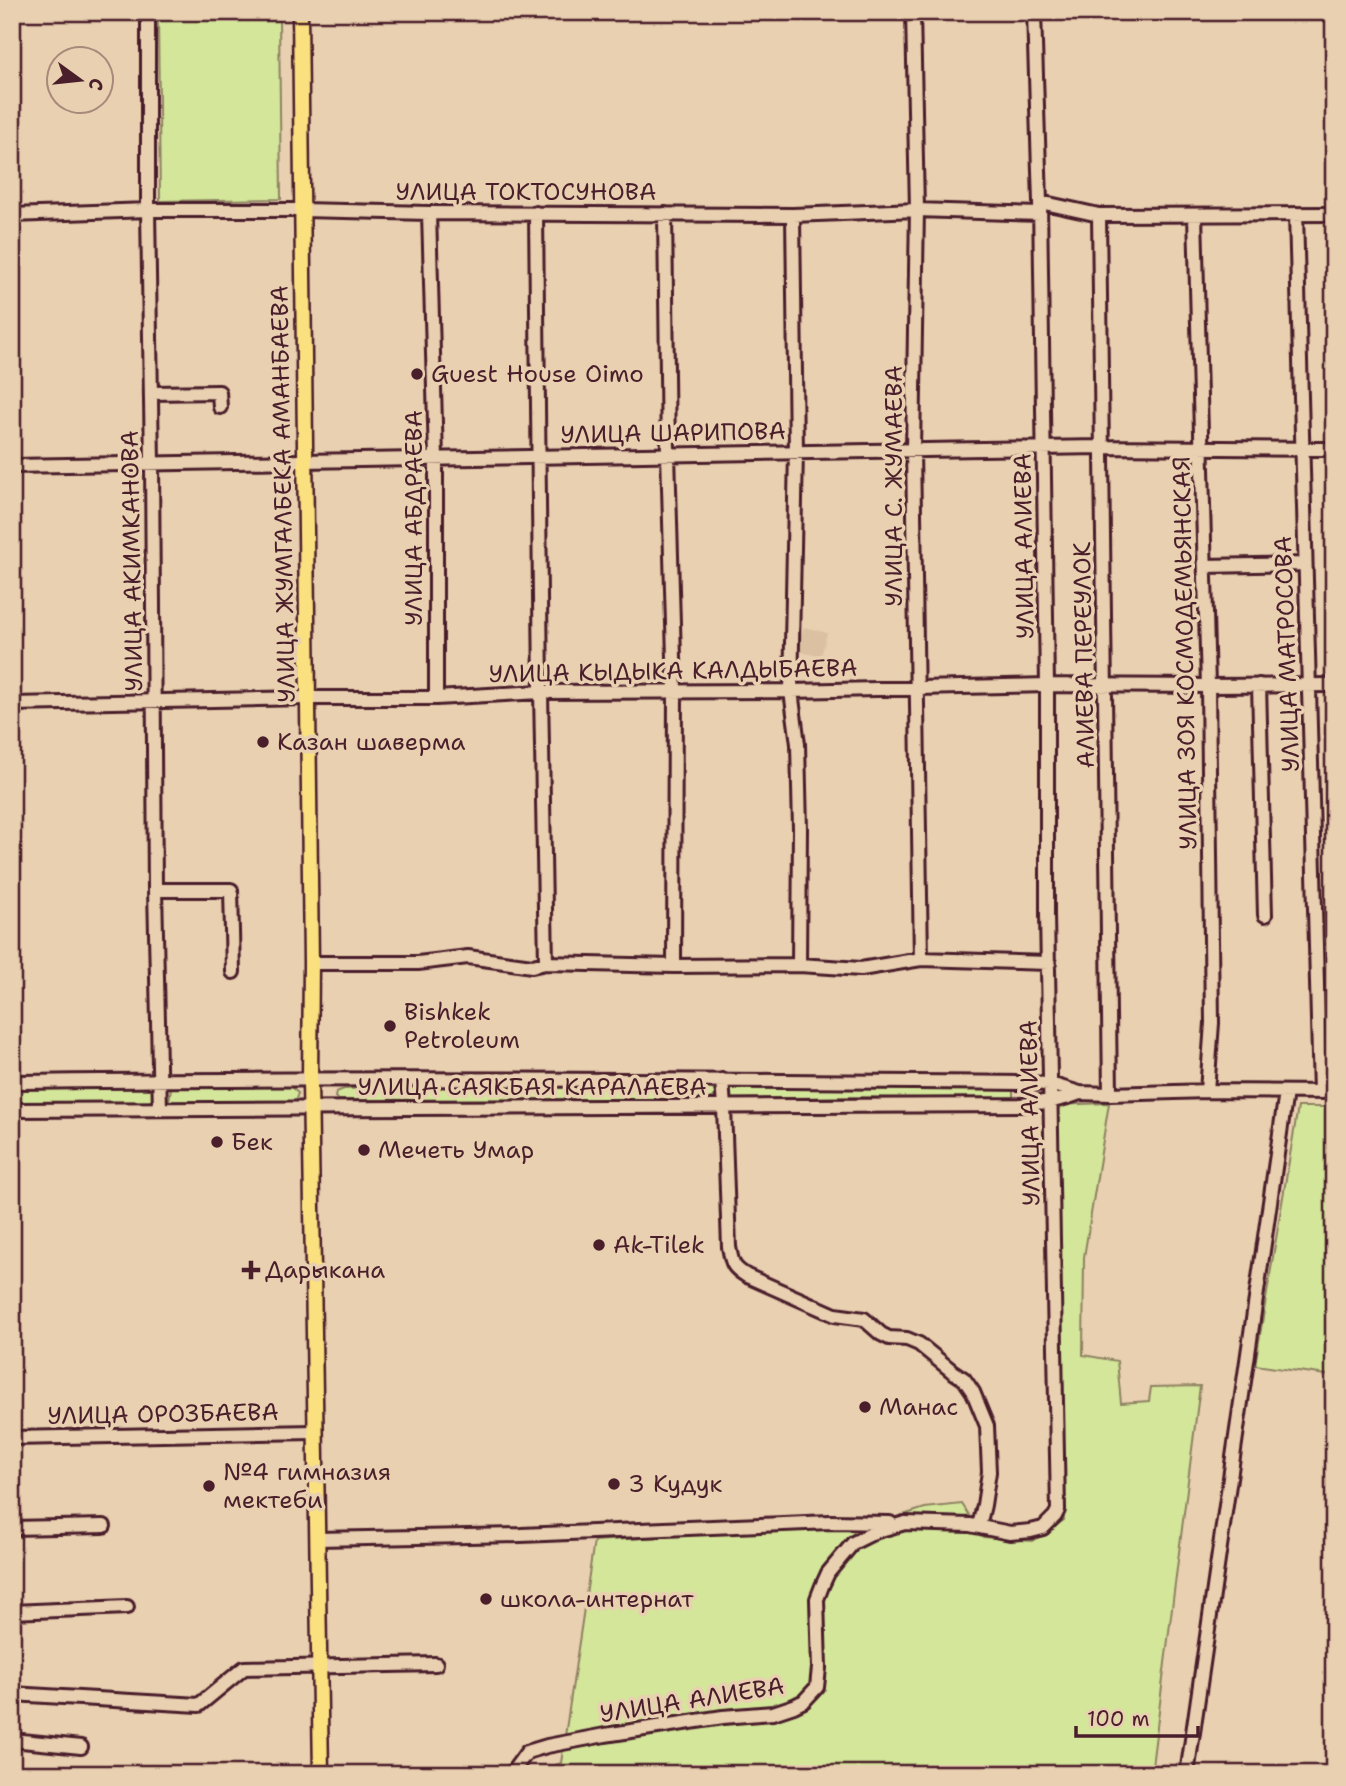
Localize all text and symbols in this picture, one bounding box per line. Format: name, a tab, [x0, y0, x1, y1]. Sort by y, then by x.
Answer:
north arrow	[46, 46, 116, 116]
text: С	[82, 75, 110, 93]
street label: УЛИЦА ТОКТОСУНОВА	[396, 176, 656, 208]
street label: УЛИЦА ЖУМГАЛБЕКА АМАНБАЕВА	[263, 285, 303, 703]
place label: Guest House Oimo	[431, 358, 644, 390]
street label: УЛИЦА С. ЖУМАЕВА	[878, 365, 910, 607]
marker: Guest House Oimo	[409, 366, 425, 382]
street label: УЛИЦА АБДРАЕВА	[398, 410, 430, 626]
street label: УЛИЦА ШАРИПОВА	[560, 415, 786, 451]
street label: УЛИЦА АКИМКАНОВА	[114, 430, 150, 692]
street label: УЛИЦА АЛИЕВА	[1006, 453, 1042, 639]
street label: УЛИЦА ЗОЯ КОСМОДЕМЬЯНСКАЯ	[1166, 456, 1204, 850]
street label: УЛИЦА МАТРОСОВА	[1267, 535, 1307, 773]
street label: АЛИЕВА ПЕРЕУЛОК	[1066, 541, 1102, 769]
street label: УЛИЦА КЫДЫКА КАЛДЫБАЕВА	[488, 652, 858, 690]
place label: Казан шаверма	[277, 726, 465, 758]
marker: Казан шаверма	[255, 734, 271, 750]
place label: Bishkek Petroleum	[404, 996, 520, 1056]
marker: Bishkek Petroleum	[382, 1018, 398, 1034]
street label: УЛИЦА АЛИЕВА	[1012, 1020, 1048, 1206]
street label: УЛИЦА САЯКБАЯ КАРАЛАЕВА	[357, 1071, 707, 1103]
place label: Бек	[231, 1126, 273, 1158]
marker: Бек	[209, 1134, 225, 1150]
place label: Мечеть Умар	[378, 1134, 534, 1166]
marker: Мечеть Умар	[356, 1142, 372, 1158]
place label: Ak-Tilek	[613, 1229, 705, 1261]
marker: Ak-Tilek	[591, 1237, 607, 1253]
place label: Дарыкана	[265, 1254, 385, 1286]
marker: Дарыкана	[243, 1262, 259, 1278]
place label: Манас	[879, 1391, 958, 1423]
street label: УЛИЦА ОРОЗБАЕВА	[47, 1396, 279, 1432]
marker: Манас	[857, 1399, 873, 1415]
place label: №4 гимназия мектеби	[223, 1456, 391, 1516]
place label: 3 Кудук	[628, 1468, 723, 1500]
marker: 3 Кудук	[606, 1476, 622, 1492]
marker: №4 гимназия мектеби	[201, 1478, 217, 1494]
place label: школа-интернат	[500, 1583, 694, 1615]
marker: школа-интернат	[478, 1591, 494, 1607]
street label: УЛИЦА АЛИЕВА	[597, 1670, 787, 1730]
scale bar	[1076, 1695, 1199, 1739]
text: 100 m	[1087, 1705, 1150, 1733]

